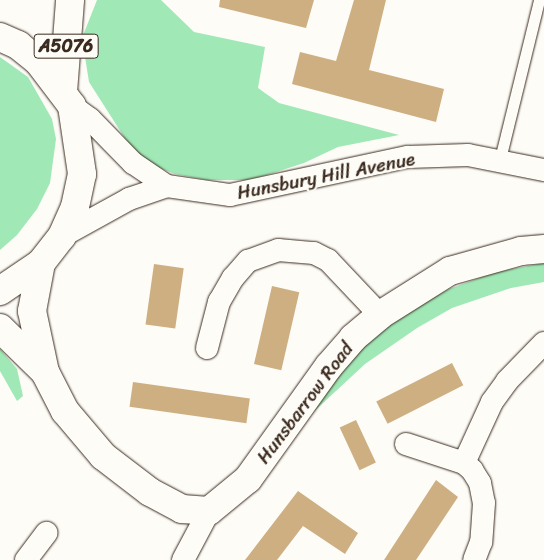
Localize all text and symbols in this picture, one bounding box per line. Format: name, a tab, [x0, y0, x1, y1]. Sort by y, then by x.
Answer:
road number: A5076	[34, 30, 98, 61]
street label: Hunsbury Hill Avenue	[235, 148, 417, 204]
street label: Hunsbarrow Road	[252, 338, 358, 468]

